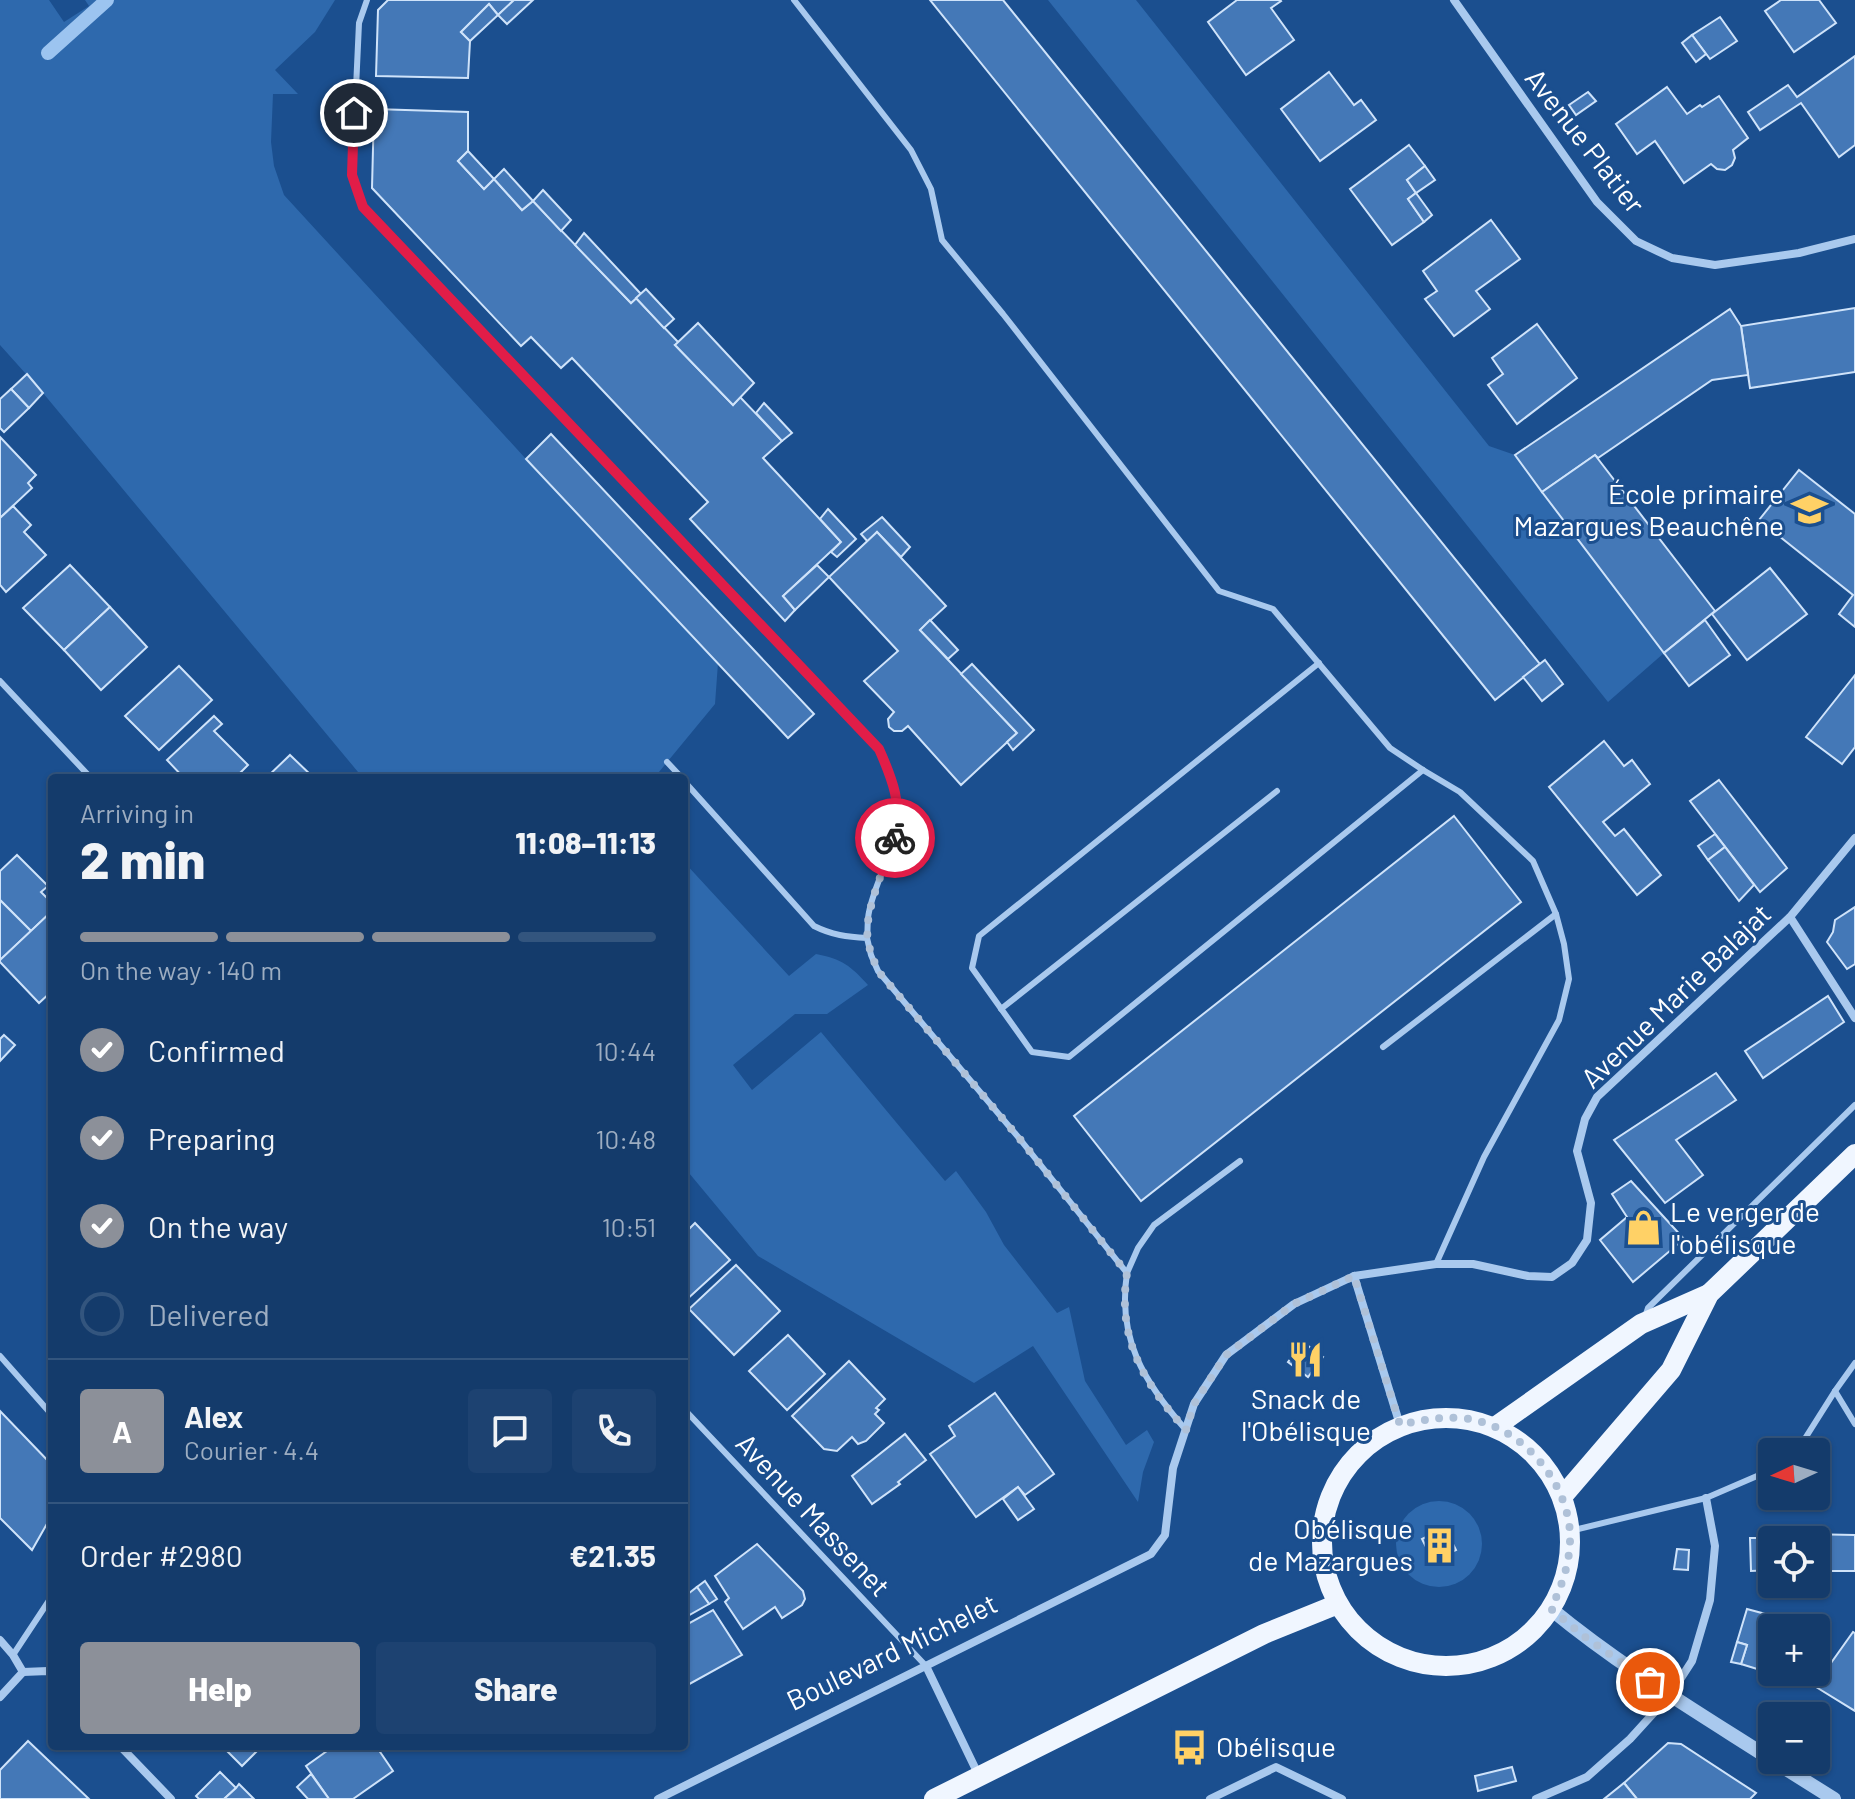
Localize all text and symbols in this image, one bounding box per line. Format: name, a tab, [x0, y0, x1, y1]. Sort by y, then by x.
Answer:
street label: Avenue Platier	[1519, 61, 1653, 220]
pin	[320, 79, 388, 147]
icon: home	[332, 91, 376, 135]
place label: École primaire Mazargues Beauchêne	[1513, 476, 1784, 542]
school or university icon: École primaire Mazargues Beauchêne	[1791, 491, 1829, 529]
text: Arriving in	[80, 797, 194, 828]
courier	[855, 798, 935, 878]
icon: bike	[873, 816, 917, 860]
text: 11:08–11:13	[515, 824, 656, 860]
text: 2 min	[80, 827, 205, 889]
street label: Avenue Marie Balajat	[1573, 896, 1777, 1095]
text: On the way · 140 m	[80, 954, 282, 985]
icon: check	[80, 1028, 124, 1072]
text: Confirmed	[148, 1032, 285, 1068]
text: 10:44	[595, 1035, 656, 1066]
icon: check	[80, 1116, 124, 1160]
text: Preparing	[148, 1120, 275, 1156]
text: 10:48	[596, 1123, 656, 1154]
place label: Le verger de l'obélisque	[1670, 1194, 1820, 1260]
icon: check	[80, 1204, 124, 1248]
text: On the way	[148, 1208, 288, 1244]
shop icon: Le verger de l'obélisque	[1625, 1209, 1663, 1247]
text: 10:51	[602, 1211, 656, 1242]
text: Delivered	[148, 1296, 270, 1332]
restaurant icon: Snack de l'Obélisque	[1287, 1340, 1325, 1378]
place label: Snack de l'Obélisque	[1241, 1381, 1371, 1447]
button: chat	[468, 1389, 552, 1473]
button: phone	[572, 1389, 656, 1473]
text: Alex	[184, 1398, 243, 1434]
text: A	[112, 1413, 132, 1449]
street label: Avenue Massenet	[730, 1426, 898, 1603]
text: Courier · 4.4	[184, 1434, 319, 1465]
north arrow	[1758, 1438, 1830, 1510]
map controls	[1758, 1438, 1830, 1774]
place label: Obélisque de Mazargues	[1248, 1511, 1413, 1577]
building icon: Obélisque de Mazargues	[1420, 1526, 1458, 1564]
button: locate	[1758, 1526, 1830, 1598]
text: Order #2980	[80, 1537, 243, 1573]
text: €21.35	[569, 1537, 656, 1573]
street label: Boulevard Michelet	[781, 1585, 1002, 1717]
button: +	[1758, 1614, 1830, 1686]
button: Help	[80, 1642, 360, 1734]
button: Share	[376, 1642, 656, 1734]
pin	[1616, 1648, 1684, 1716]
icon: bag	[1628, 1660, 1672, 1704]
button: −	[1758, 1702, 1830, 1774]
bus stop icon: Obélisque	[1171, 1728, 1209, 1766]
place label: Obélisque	[1216, 1729, 1336, 1763]

